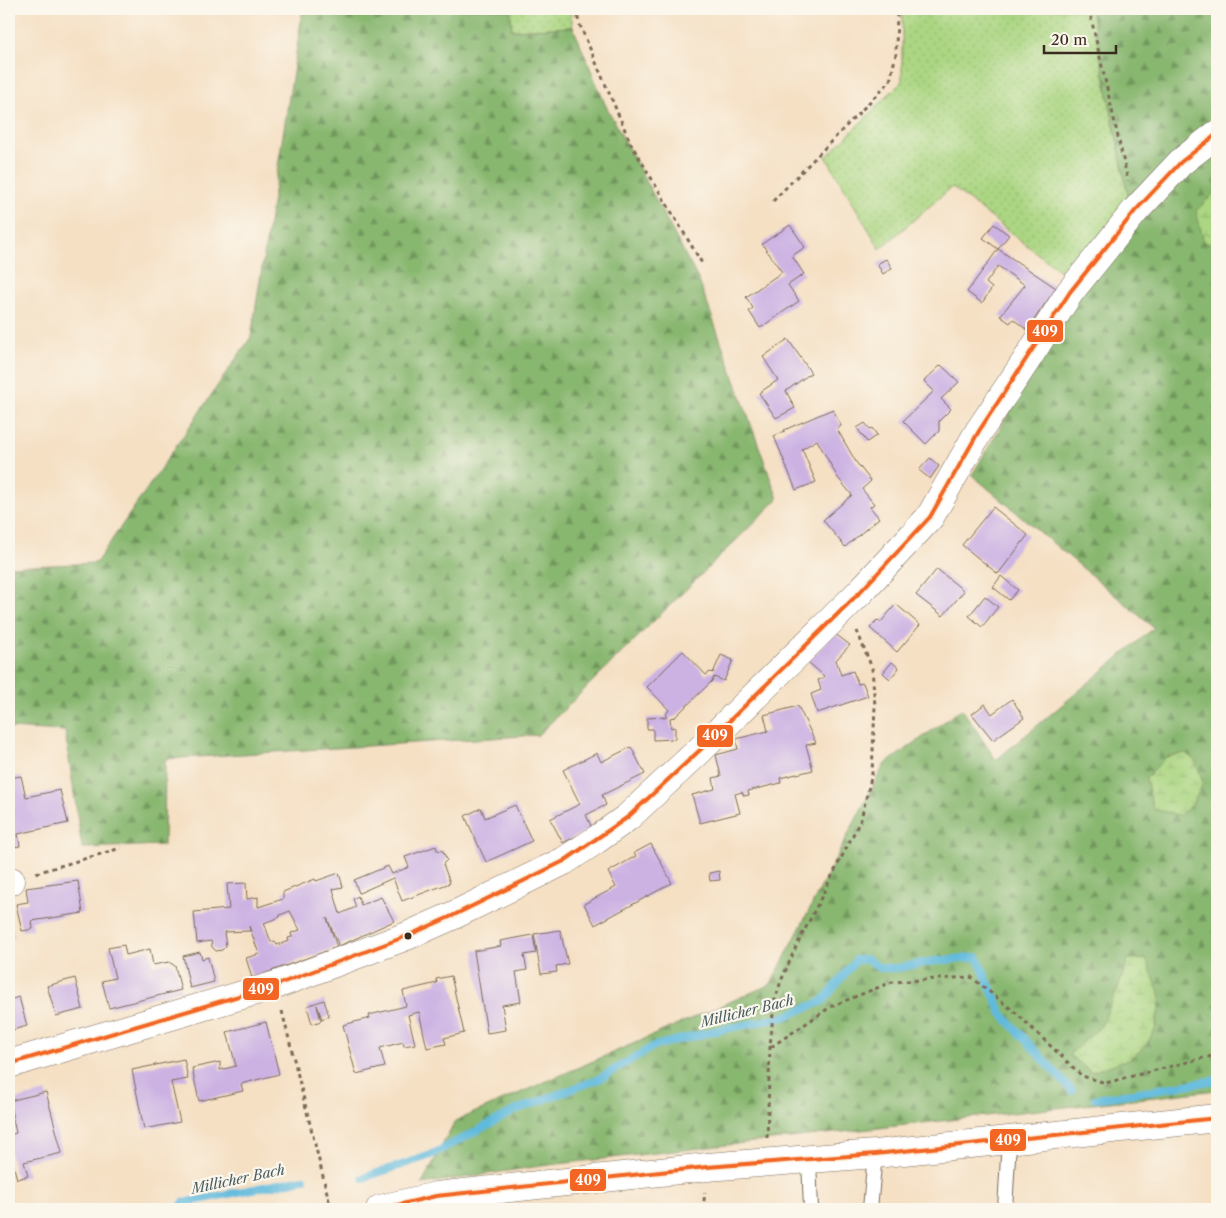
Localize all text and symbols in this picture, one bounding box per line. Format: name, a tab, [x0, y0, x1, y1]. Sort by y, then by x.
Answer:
scale bar	[1044, 22, 1116, 54]
text: 20 m	[1051, 30, 1087, 49]
line badge: 409	[1026, 319, 1064, 343]
text: 409	[1032, 322, 1058, 340]
line badge: 409	[696, 724, 734, 748]
text: 409	[702, 726, 728, 744]
unlabelled marker	[403, 931, 413, 941]
line badge: 409	[242, 977, 280, 1001]
text: 409	[248, 980, 274, 998]
water label: Millicher Bach	[697, 991, 795, 1032]
line badge: 409	[989, 1128, 1027, 1152]
text: 409	[995, 1131, 1021, 1149]
water label: Millicher Bach	[188, 1160, 286, 1198]
line badge: 409	[569, 1168, 607, 1192]
text: 409	[575, 1171, 601, 1189]

